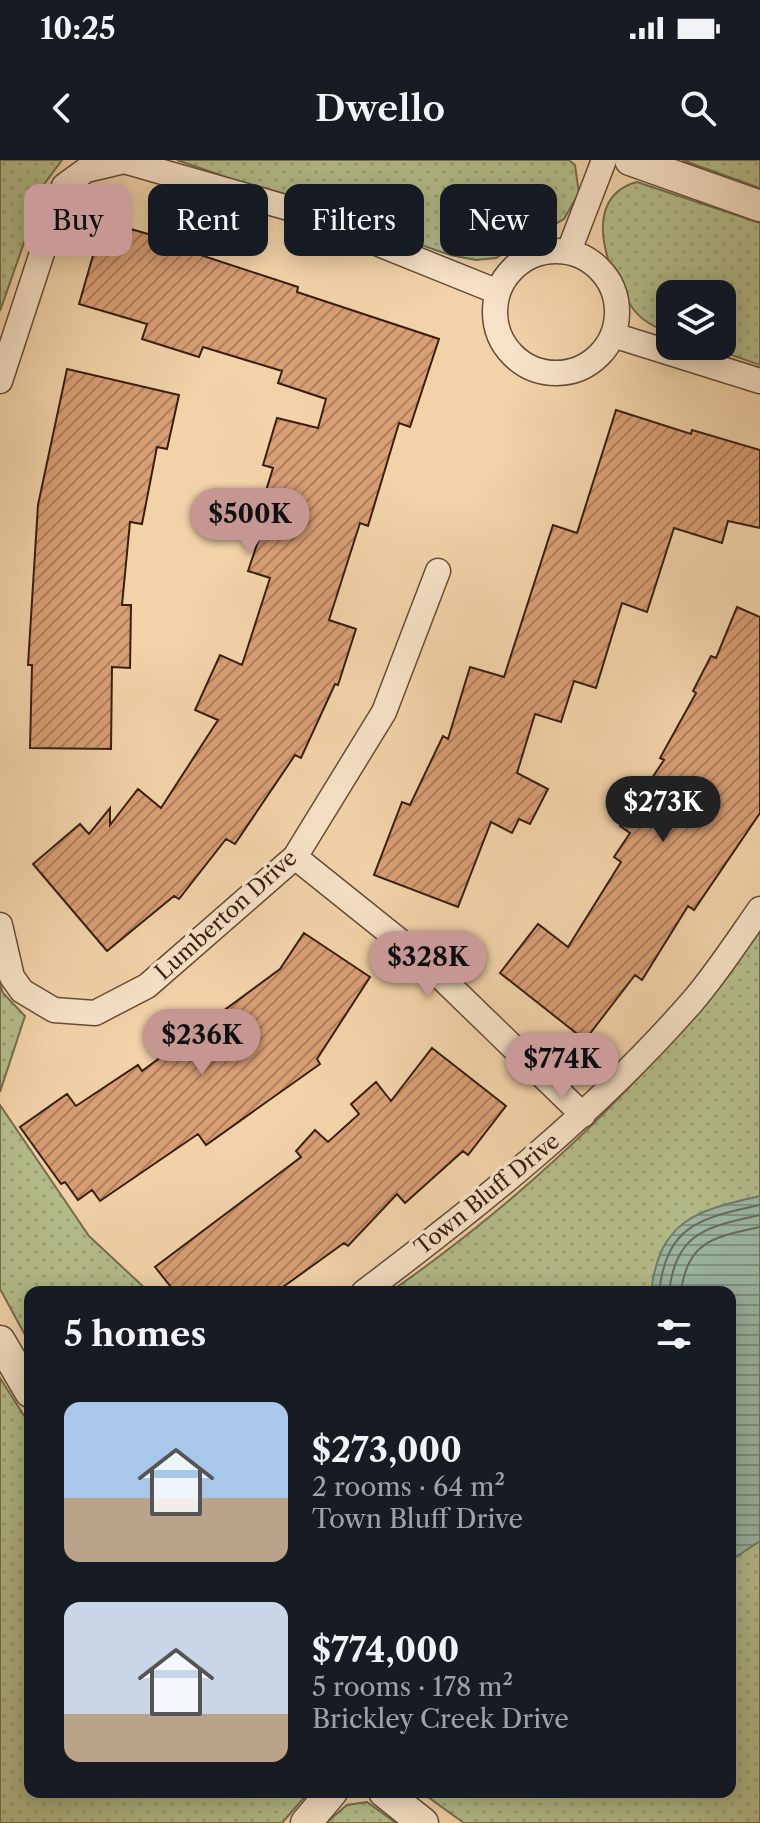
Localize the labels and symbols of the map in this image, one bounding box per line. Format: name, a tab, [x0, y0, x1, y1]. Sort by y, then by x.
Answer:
pin: $500K	[194, 488, 306, 556]
pin: $273K	[607, 776, 719, 844]
street label: Lumberton Drive	[150, 844, 302, 986]
pin: $328K	[372, 931, 484, 999]
pin: $236K	[146, 1009, 258, 1077]
pin: $774K	[506, 1033, 618, 1101]
street label: Town Bluff Drive	[409, 1127, 565, 1261]

